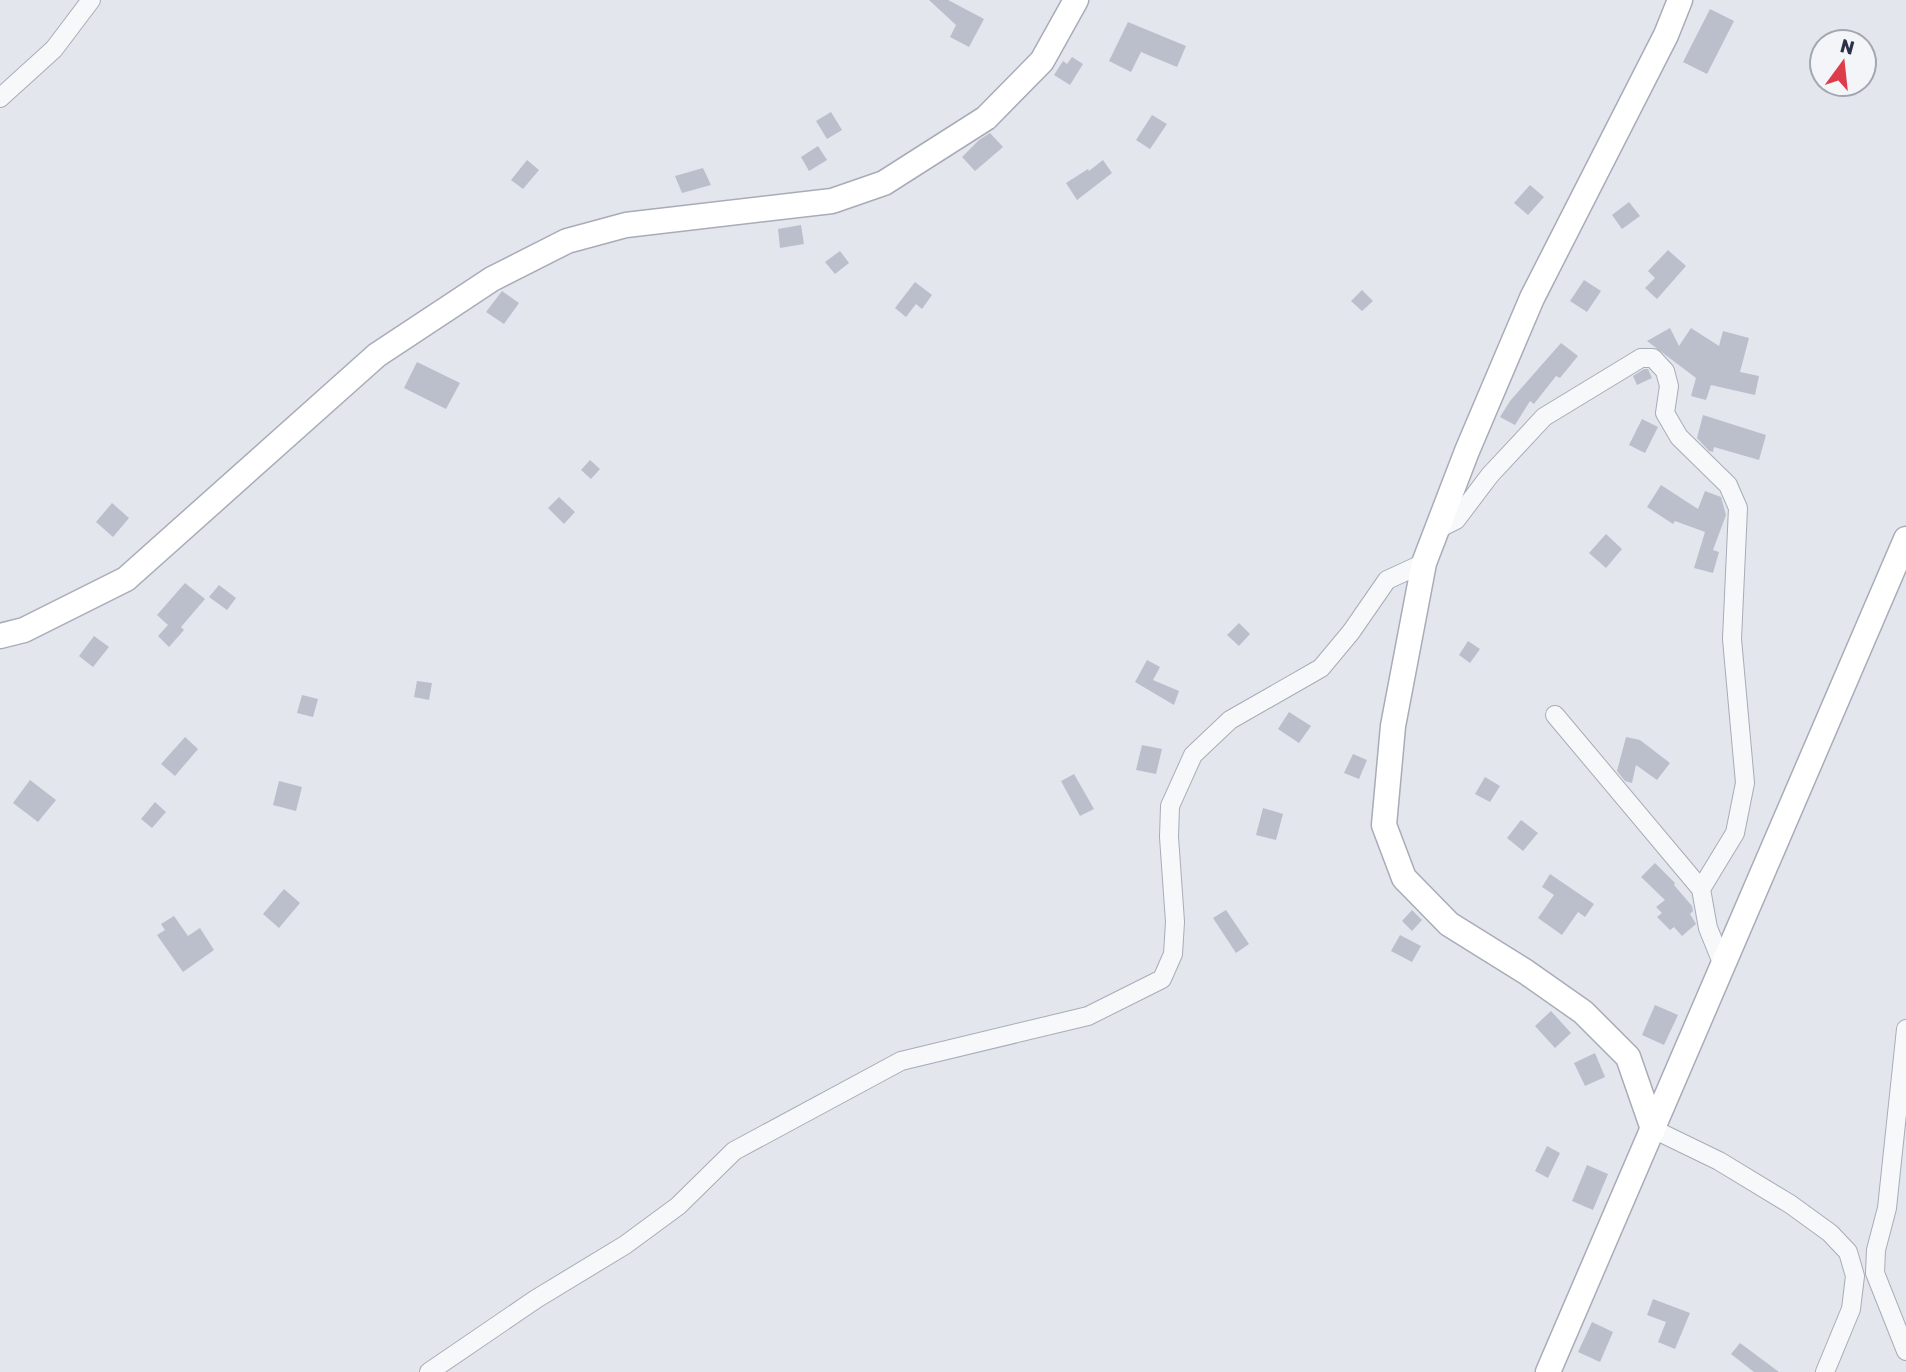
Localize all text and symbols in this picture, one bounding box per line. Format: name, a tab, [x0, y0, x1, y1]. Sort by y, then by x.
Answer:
north arrow	[1808, 28, 1878, 98]
text: N	[1838, 34, 1857, 60]

